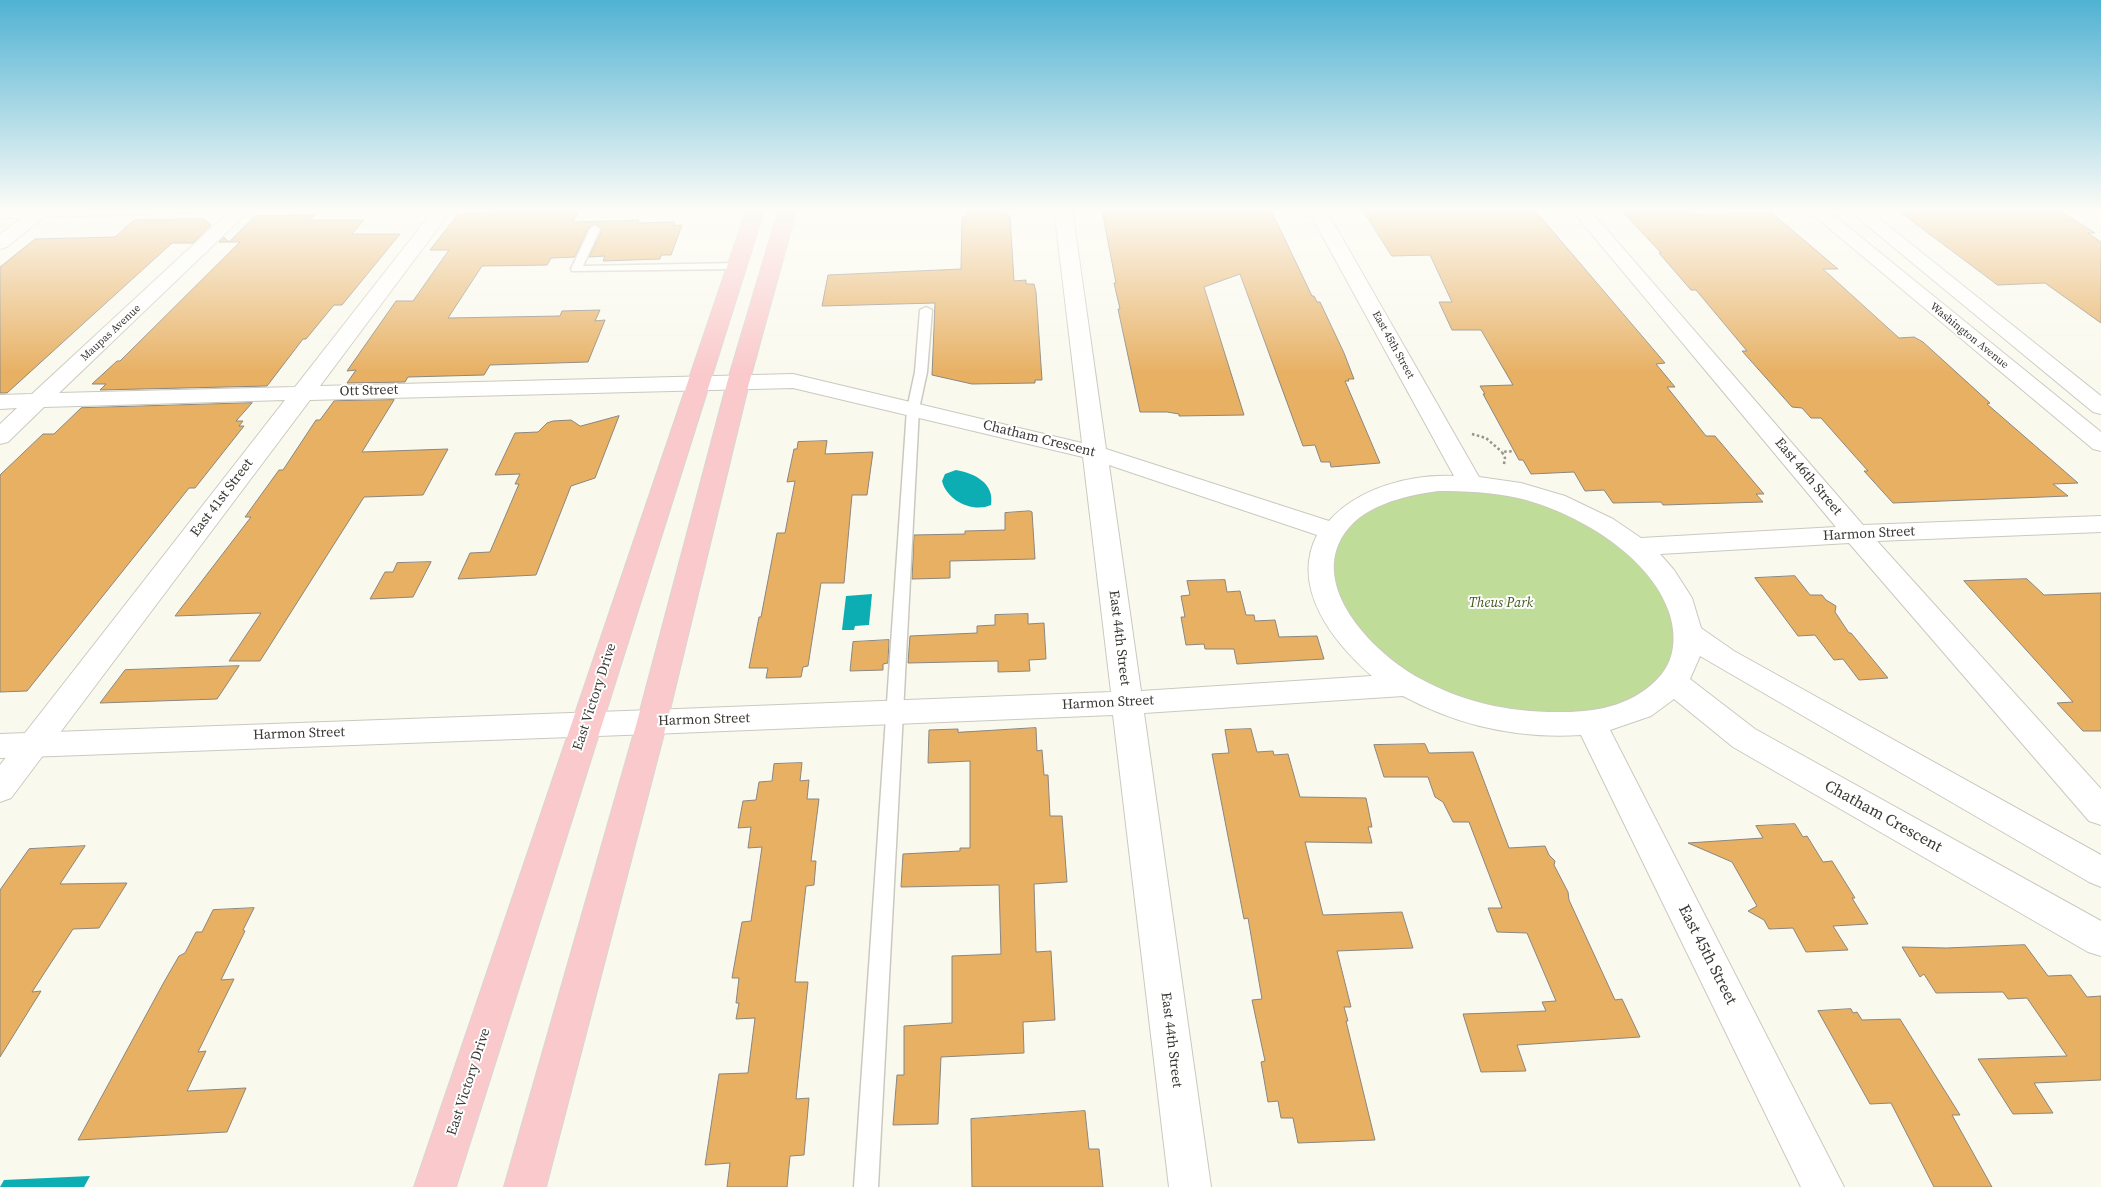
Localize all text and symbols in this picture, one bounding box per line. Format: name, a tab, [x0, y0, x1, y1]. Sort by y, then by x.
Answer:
street label: Washington Avenue	[1927, 300, 2011, 372]
street label: Maupas Avenue	[78, 302, 144, 364]
street label: East 45th Street	[1369, 309, 1417, 381]
street label: Ott Street	[339, 382, 399, 400]
street label: Chatham Crescent	[981, 417, 1097, 461]
street label: East 46th Street	[1771, 435, 1845, 519]
street label: East 41st Street	[187, 456, 257, 540]
street label: Harmon Street	[1823, 523, 1915, 545]
street label: East 44th Street	[1105, 589, 1133, 687]
park label: Theus Park	[1469, 595, 1533, 611]
street label: East Victory Drive	[570, 641, 620, 753]
street label: Harmon Street	[1062, 692, 1154, 714]
street label: Harmon Street	[658, 710, 750, 730]
street label: Harmon Street	[253, 724, 345, 744]
street label: Chatham Crescent	[1821, 777, 1945, 857]
street label: East 45th Street	[1674, 902, 1740, 1008]
street label: East 44th Street	[1157, 991, 1185, 1089]
street label: East Victory Drive	[444, 1026, 494, 1138]

